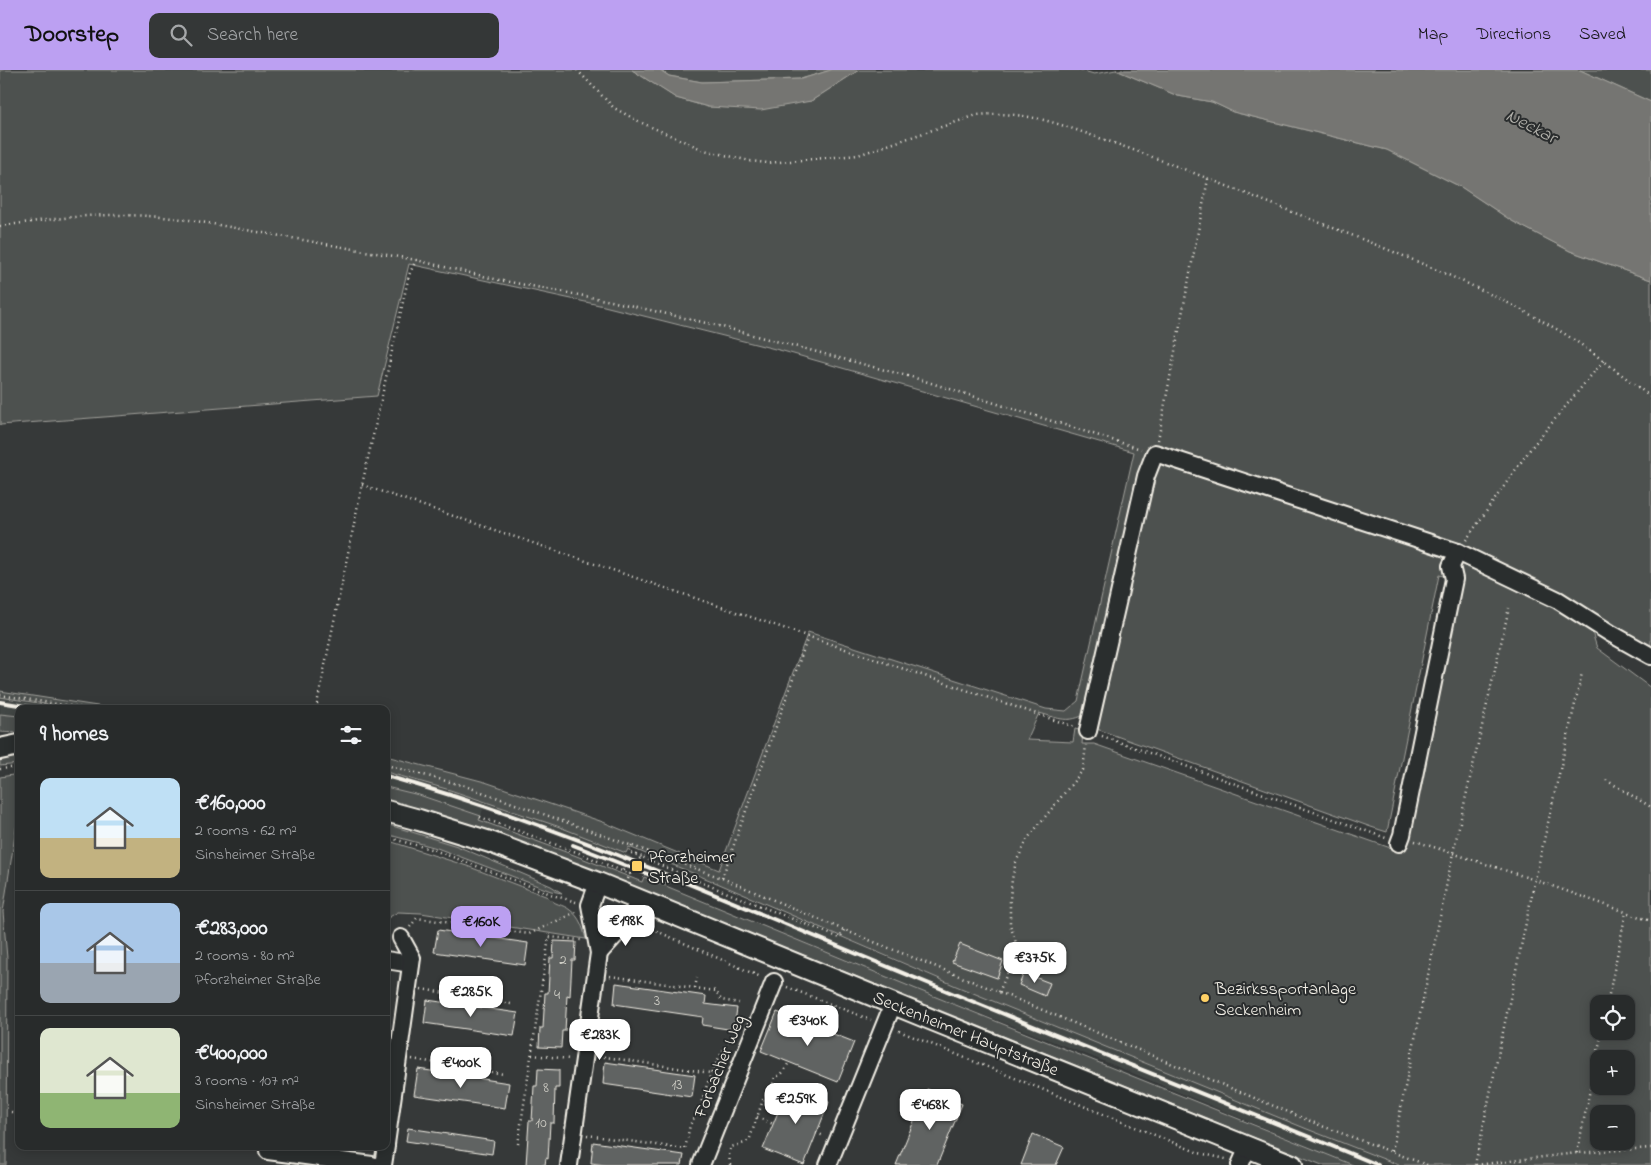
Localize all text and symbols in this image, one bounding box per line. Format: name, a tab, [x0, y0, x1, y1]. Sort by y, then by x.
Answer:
search box	[149, 13, 499, 58]
text: Doorstep	[25, 18, 119, 53]
icon: search	[167, 21, 195, 49]
text: Search here	[207, 22, 298, 49]
text: Map	[1418, 22, 1448, 48]
text: Directions	[1476, 22, 1551, 48]
text: Saved	[1579, 22, 1626, 48]
water label: Neckar	[1501, 103, 1563, 153]
text: 9 homes	[40, 720, 109, 750]
icon: filters	[337, 721, 365, 749]
text: €160,000	[195, 789, 265, 819]
icon: home	[80, 798, 140, 858]
text: 2 rooms · 62 m²	[195, 819, 297, 843]
text: Sinsheimer Straße	[195, 843, 315, 867]
place label: Pforzheimer Straße	[648, 845, 735, 892]
marker: Pforzheimer Straße	[630, 859, 644, 873]
pin: €198K	[591, 904, 661, 947]
pin: €160K	[446, 906, 516, 948]
text: €198K	[609, 909, 643, 933]
text: €160K	[462, 910, 500, 934]
text: €283,000	[195, 914, 267, 944]
icon: home	[80, 923, 140, 983]
pin: €375K	[1000, 942, 1070, 984]
text: 2 rooms · 80 m²	[195, 944, 295, 968]
text: €375K	[1014, 946, 1056, 970]
house number: 2	[559, 949, 567, 971]
text: Pforzheimer Straße	[195, 968, 321, 992]
pin: €285K	[436, 976, 506, 1018]
place label: Bezirkssportanlage Seckenheim	[1214, 977, 1357, 1024]
text: €285K	[450, 980, 492, 1004]
house number: 4	[554, 984, 560, 1006]
street label: Seckenheimer Hauptstraße	[868, 986, 1063, 1084]
house number: 3	[654, 990, 660, 1012]
marker: Bezirkssportanlage Seckenheim	[1199, 992, 1211, 1004]
map controls	[1590, 995, 1635, 1150]
button: locate	[1590, 995, 1635, 1040]
pin: €340K	[773, 1004, 843, 1047]
text: €340K	[788, 1009, 828, 1033]
street label: Forbacher Weg	[688, 1011, 754, 1123]
pin: €283K	[565, 1018, 635, 1061]
text: €283K	[580, 1023, 620, 1047]
text: €400,000	[195, 1039, 267, 1069]
pin: €400K	[426, 1046, 496, 1089]
icon: home	[80, 1048, 140, 1108]
button: +	[1590, 1050, 1635, 1095]
text: €400K	[441, 1051, 481, 1075]
text: 3 rooms · 107 m²	[195, 1069, 299, 1093]
house number: 13	[672, 1074, 682, 1096]
house number: 8	[543, 1077, 549, 1099]
pin: €259K	[761, 1082, 831, 1125]
text: €259K	[776, 1087, 816, 1111]
pin: €468K	[895, 1088, 965, 1131]
text: Sinsheimer Straße	[195, 1093, 315, 1117]
text: €468K	[911, 1093, 949, 1117]
button: −	[1590, 1105, 1635, 1150]
house number: 10	[535, 1112, 547, 1134]

